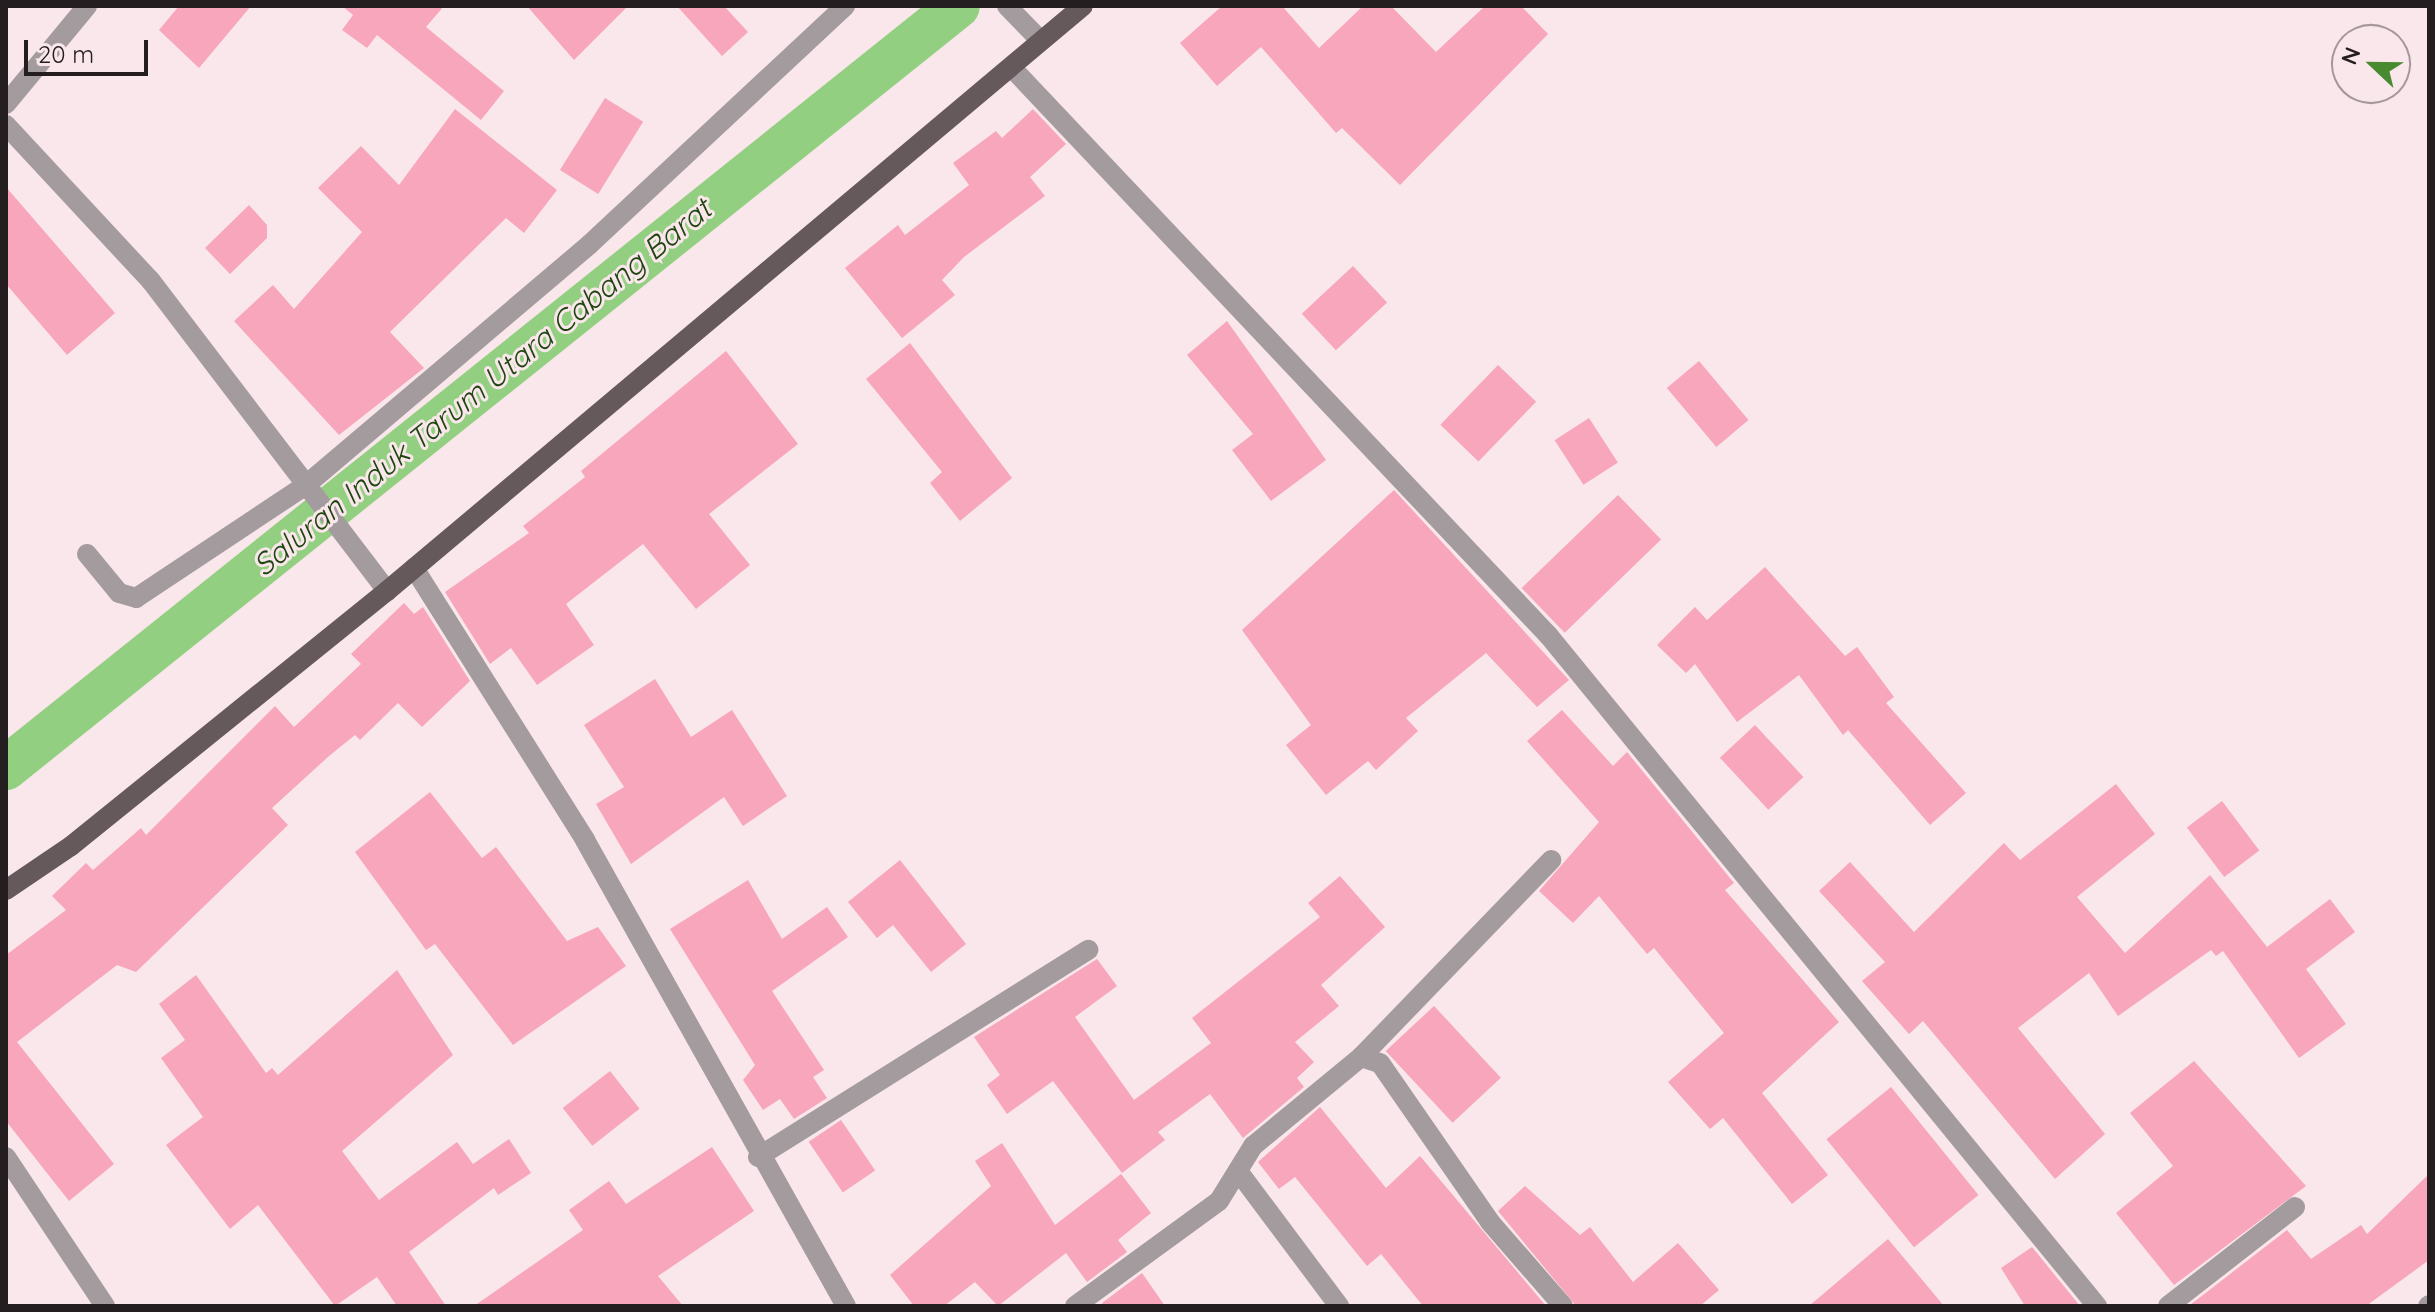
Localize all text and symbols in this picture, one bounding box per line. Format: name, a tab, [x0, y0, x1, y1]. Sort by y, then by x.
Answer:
scale bar	[28, 24, 152, 74]
north arrow	[2331, 24, 2411, 104]
text: 20 m	[38, 39, 94, 69]
text: N	[2335, 43, 2367, 69]
water label: Saluran Induk Tarum Utara Cabang Barat	[246, 191, 718, 583]

